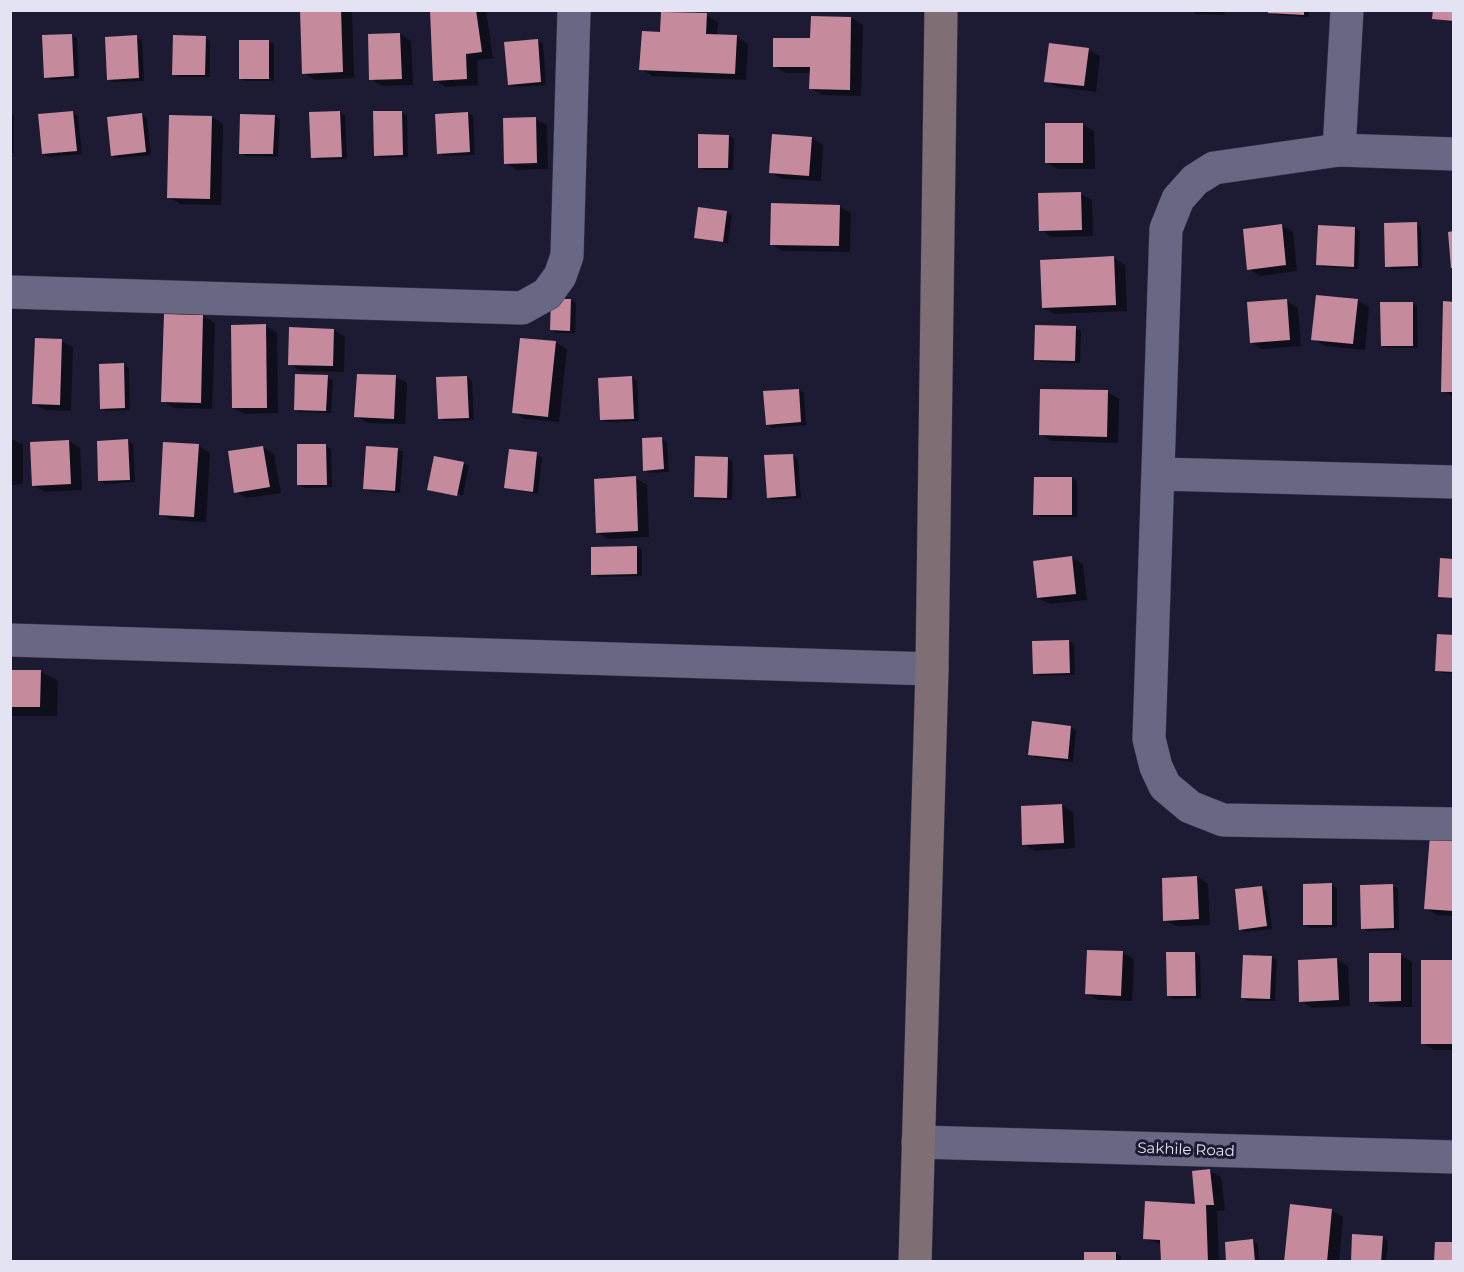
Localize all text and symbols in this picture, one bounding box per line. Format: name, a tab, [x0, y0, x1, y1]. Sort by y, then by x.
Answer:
street label: Sakhile Road	[1137, 1139, 1235, 1161]

